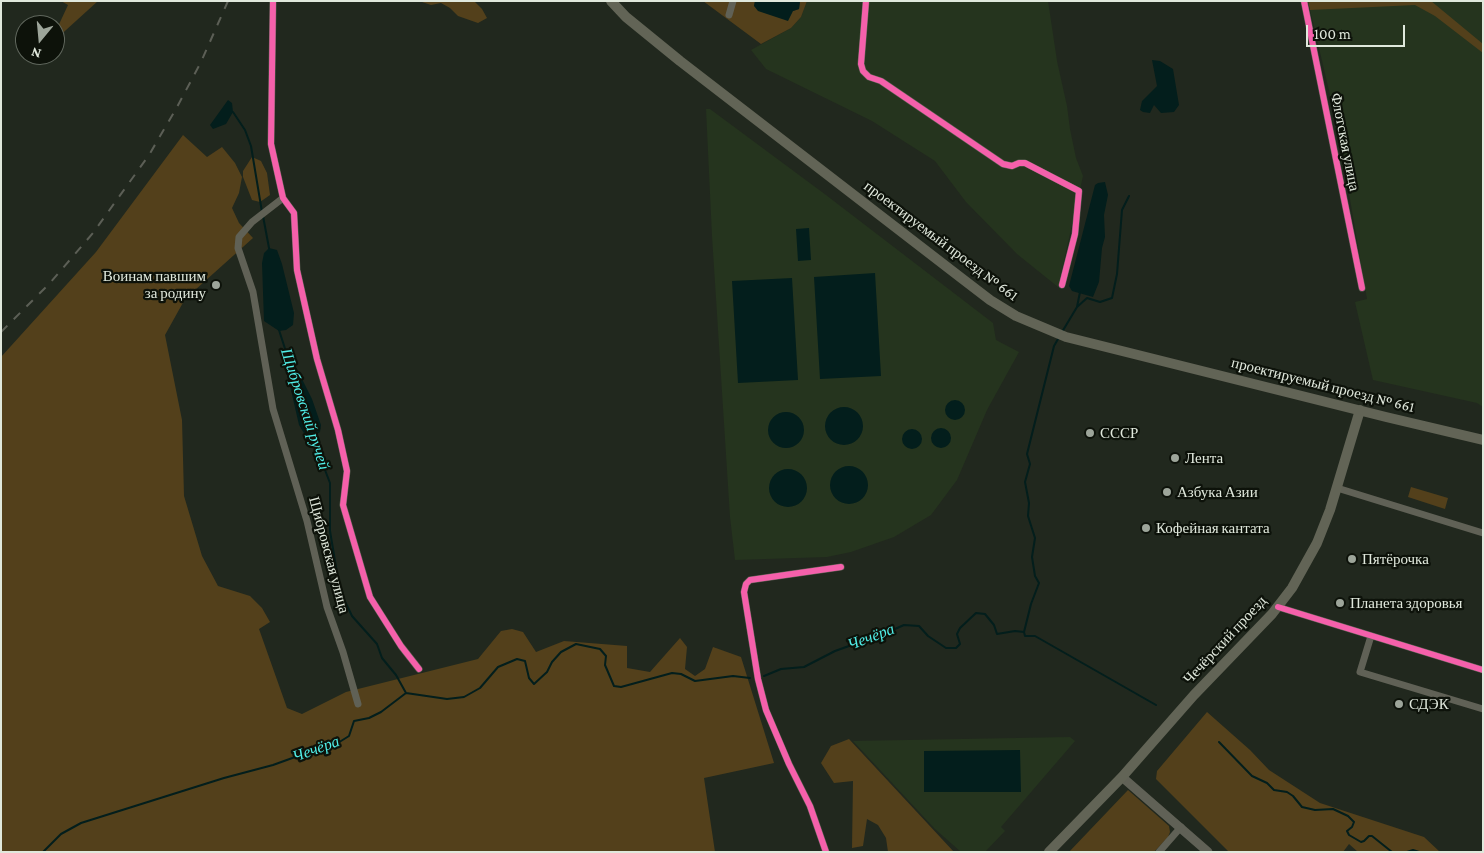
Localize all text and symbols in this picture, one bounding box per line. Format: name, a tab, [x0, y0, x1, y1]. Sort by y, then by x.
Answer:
north arrow	[15, 15, 65, 65]
scale bar	[1309, 15, 1408, 47]
text: 100 m	[1314, 26, 1351, 42]
text: N	[29, 44, 43, 62]
street label: Флотская улица	[1327, 91, 1363, 193]
street label: проектируемый проезд № 661	[860, 177, 1022, 305]
place label: Воинам павшим за родину	[103, 267, 206, 302]
marker: Воинам павшим за родину	[210, 279, 222, 291]
water label: Щибровский ручей	[276, 346, 334, 472]
street label: проектируемый проезд № 661	[1230, 354, 1416, 416]
place label: СССР	[1100, 424, 1138, 442]
marker: СССР	[1084, 427, 1096, 439]
place label: Лента	[1185, 449, 1223, 467]
marker: Лента	[1169, 452, 1181, 464]
place label: Азбука Азии	[1177, 483, 1258, 501]
marker: Азбука Азии	[1161, 486, 1173, 498]
street label: Щибровская улица	[305, 495, 353, 615]
place label: Кофейная кантата	[1156, 519, 1270, 537]
marker: Кофейная кантата	[1140, 522, 1152, 534]
place label: Пятёрочка	[1362, 550, 1429, 568]
marker: Пятёрочка	[1346, 553, 1358, 565]
street label: Чечёрский проезд	[1180, 592, 1270, 688]
place label: Планета здоровья	[1350, 594, 1462, 612]
marker: Планета здоровья	[1334, 597, 1346, 609]
water label: Чечёра	[845, 619, 897, 655]
place label: СДЭК	[1409, 695, 1449, 713]
marker: СДЭК	[1393, 698, 1405, 710]
water label: Чечёра	[290, 732, 342, 766]

